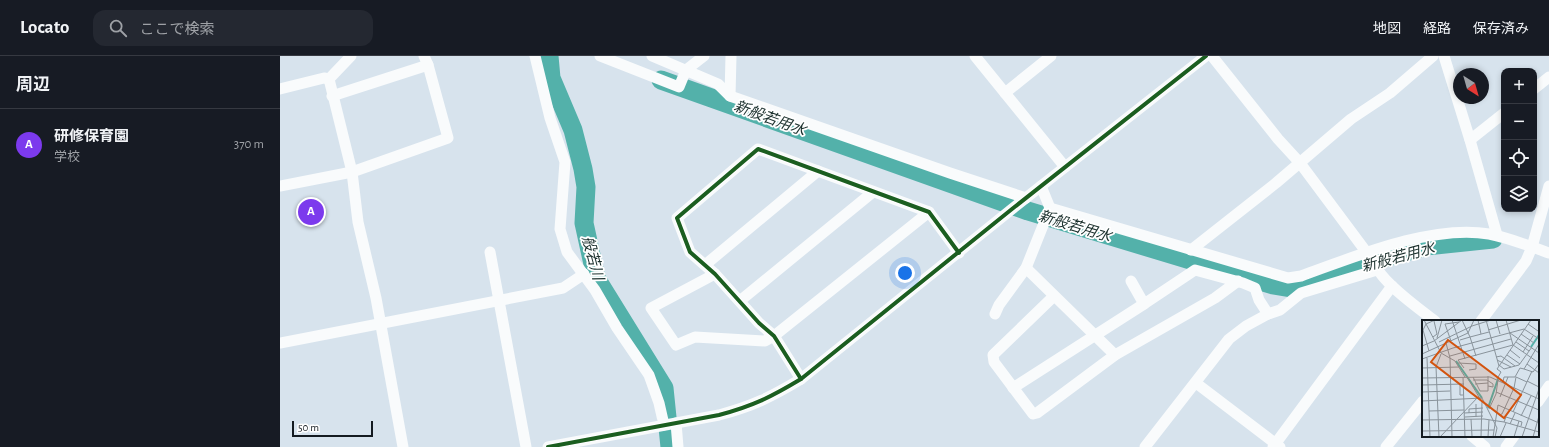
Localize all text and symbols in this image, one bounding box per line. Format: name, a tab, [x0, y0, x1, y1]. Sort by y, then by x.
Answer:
search box	[93, 10, 373, 46]
icon: search	[107, 17, 129, 39]
text: Locato	[20, 18, 69, 37]
text: ここで検索	[139, 22, 214, 37]
text: 地図	[1373, 22, 1401, 36]
text: 経路	[1423, 22, 1451, 36]
text: 保存済み	[1473, 22, 1529, 36]
north arrow	[1453, 68, 1489, 104]
map controls	[1501, 68, 1537, 212]
button: +	[1501, 68, 1537, 104]
text: 周辺	[16, 76, 50, 93]
water label: 新般若用水	[732, 98, 810, 139]
button: −	[1501, 104, 1537, 140]
text: 研修保育園	[54, 129, 129, 144]
text: A	[25, 138, 33, 151]
text: 370 m	[234, 138, 264, 151]
button: locate	[1501, 140, 1537, 176]
text: 学校	[54, 151, 80, 164]
button: layers	[1501, 176, 1537, 212]
pin: A	[298, 197, 324, 227]
water label: 新般若用水	[1037, 207, 1115, 245]
water label: 般若川	[579, 234, 607, 284]
water label: 新般若用水	[1360, 239, 1438, 274]
your location	[895, 263, 915, 283]
inset map	[1422, 320, 1539, 437]
scale bar	[292, 419, 373, 438]
text: 50 m	[298, 422, 319, 433]

